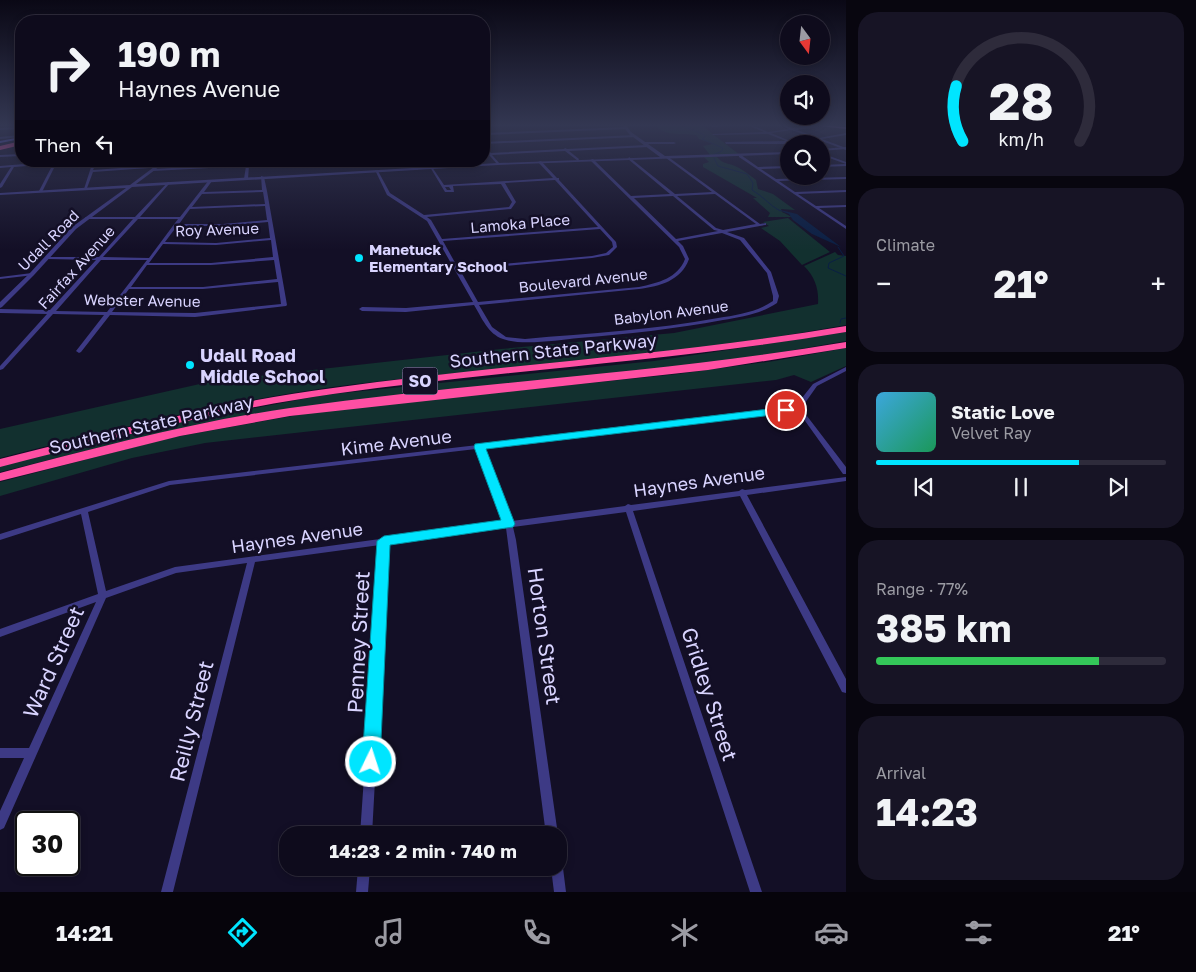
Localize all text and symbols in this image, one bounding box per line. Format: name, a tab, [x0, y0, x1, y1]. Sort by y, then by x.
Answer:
north arrow	[780, 15, 830, 65]
map controls	[780, 15, 830, 185]
text: 190 m	[118, 33, 220, 75]
icon: right	[35, 35, 100, 100]
text: 28	[988, 69, 1054, 131]
text: Haynes Avenue	[118, 75, 280, 102]
button: sound	[780, 75, 830, 125]
text: km/h	[998, 128, 1044, 150]
icon: left	[91, 130, 119, 158]
text: Then	[35, 133, 81, 156]
button: search	[780, 135, 830, 185]
street label: Udall Road	[14, 206, 82, 274]
street label: Lamoka Place	[469, 210, 571, 236]
street label: Roy Avenue	[175, 219, 260, 239]
street label: Fairfax Avenue	[34, 221, 118, 312]
text: Climate	[876, 235, 935, 255]
place label: Manetuck Elementary School	[369, 240, 508, 275]
marker: Manetuck Elementary School	[353, 252, 365, 264]
text: 21°	[994, 261, 1049, 306]
street label: Boulevard Avenue	[518, 264, 648, 296]
text: −	[876, 267, 891, 300]
text: +	[1151, 267, 1166, 300]
street label: Webster Avenue	[83, 290, 201, 310]
street label: Babylon Avenue	[613, 296, 730, 328]
street label: Southern State Parkway	[448, 328, 658, 372]
place label: Udall Road Middle School	[200, 344, 325, 387]
marker: Udall Road Middle School	[184, 359, 196, 371]
road number: SO	[402, 368, 438, 394]
pin	[765, 389, 807, 431]
street label: Southern State Parkway	[47, 390, 255, 458]
icon: arrive	[772, 396, 800, 424]
text: Static Love	[951, 400, 1055, 423]
text: Velvet Ray	[951, 423, 1032, 443]
street label: Kime Avenue	[339, 424, 453, 460]
street label: Haynes Avenue	[632, 461, 766, 501]
icon: previous	[910, 473, 938, 501]
icon: pause	[1007, 473, 1035, 501]
icon: next	[1104, 473, 1132, 501]
street label: Haynes Avenue	[230, 517, 364, 557]
street label: Horton Street	[522, 566, 568, 706]
street label: Penney Street	[341, 570, 375, 714]
text: Range · 77%	[876, 579, 968, 599]
street label: Ward Street	[17, 602, 89, 722]
text: 385 km	[876, 605, 1011, 650]
street label: Gridley Street	[676, 624, 744, 764]
street label: Reilly Street	[163, 658, 219, 784]
position arrow	[344, 735, 396, 787]
text: Arrival	[876, 763, 926, 783]
text: 14:23	[876, 789, 978, 834]
speed limit sign: 30	[15, 811, 80, 876]
text: 14:23 · 2 min · 740 m	[329, 839, 517, 862]
icon: directions	[225, 915, 260, 950]
icon: music	[372, 915, 407, 950]
icon: phone	[519, 915, 554, 950]
icon: climate	[667, 915, 702, 950]
icon: car	[814, 915, 849, 950]
icon: filters	[961, 915, 996, 950]
text: 14:21	[56, 919, 113, 946]
text: 21°	[1108, 919, 1140, 946]

